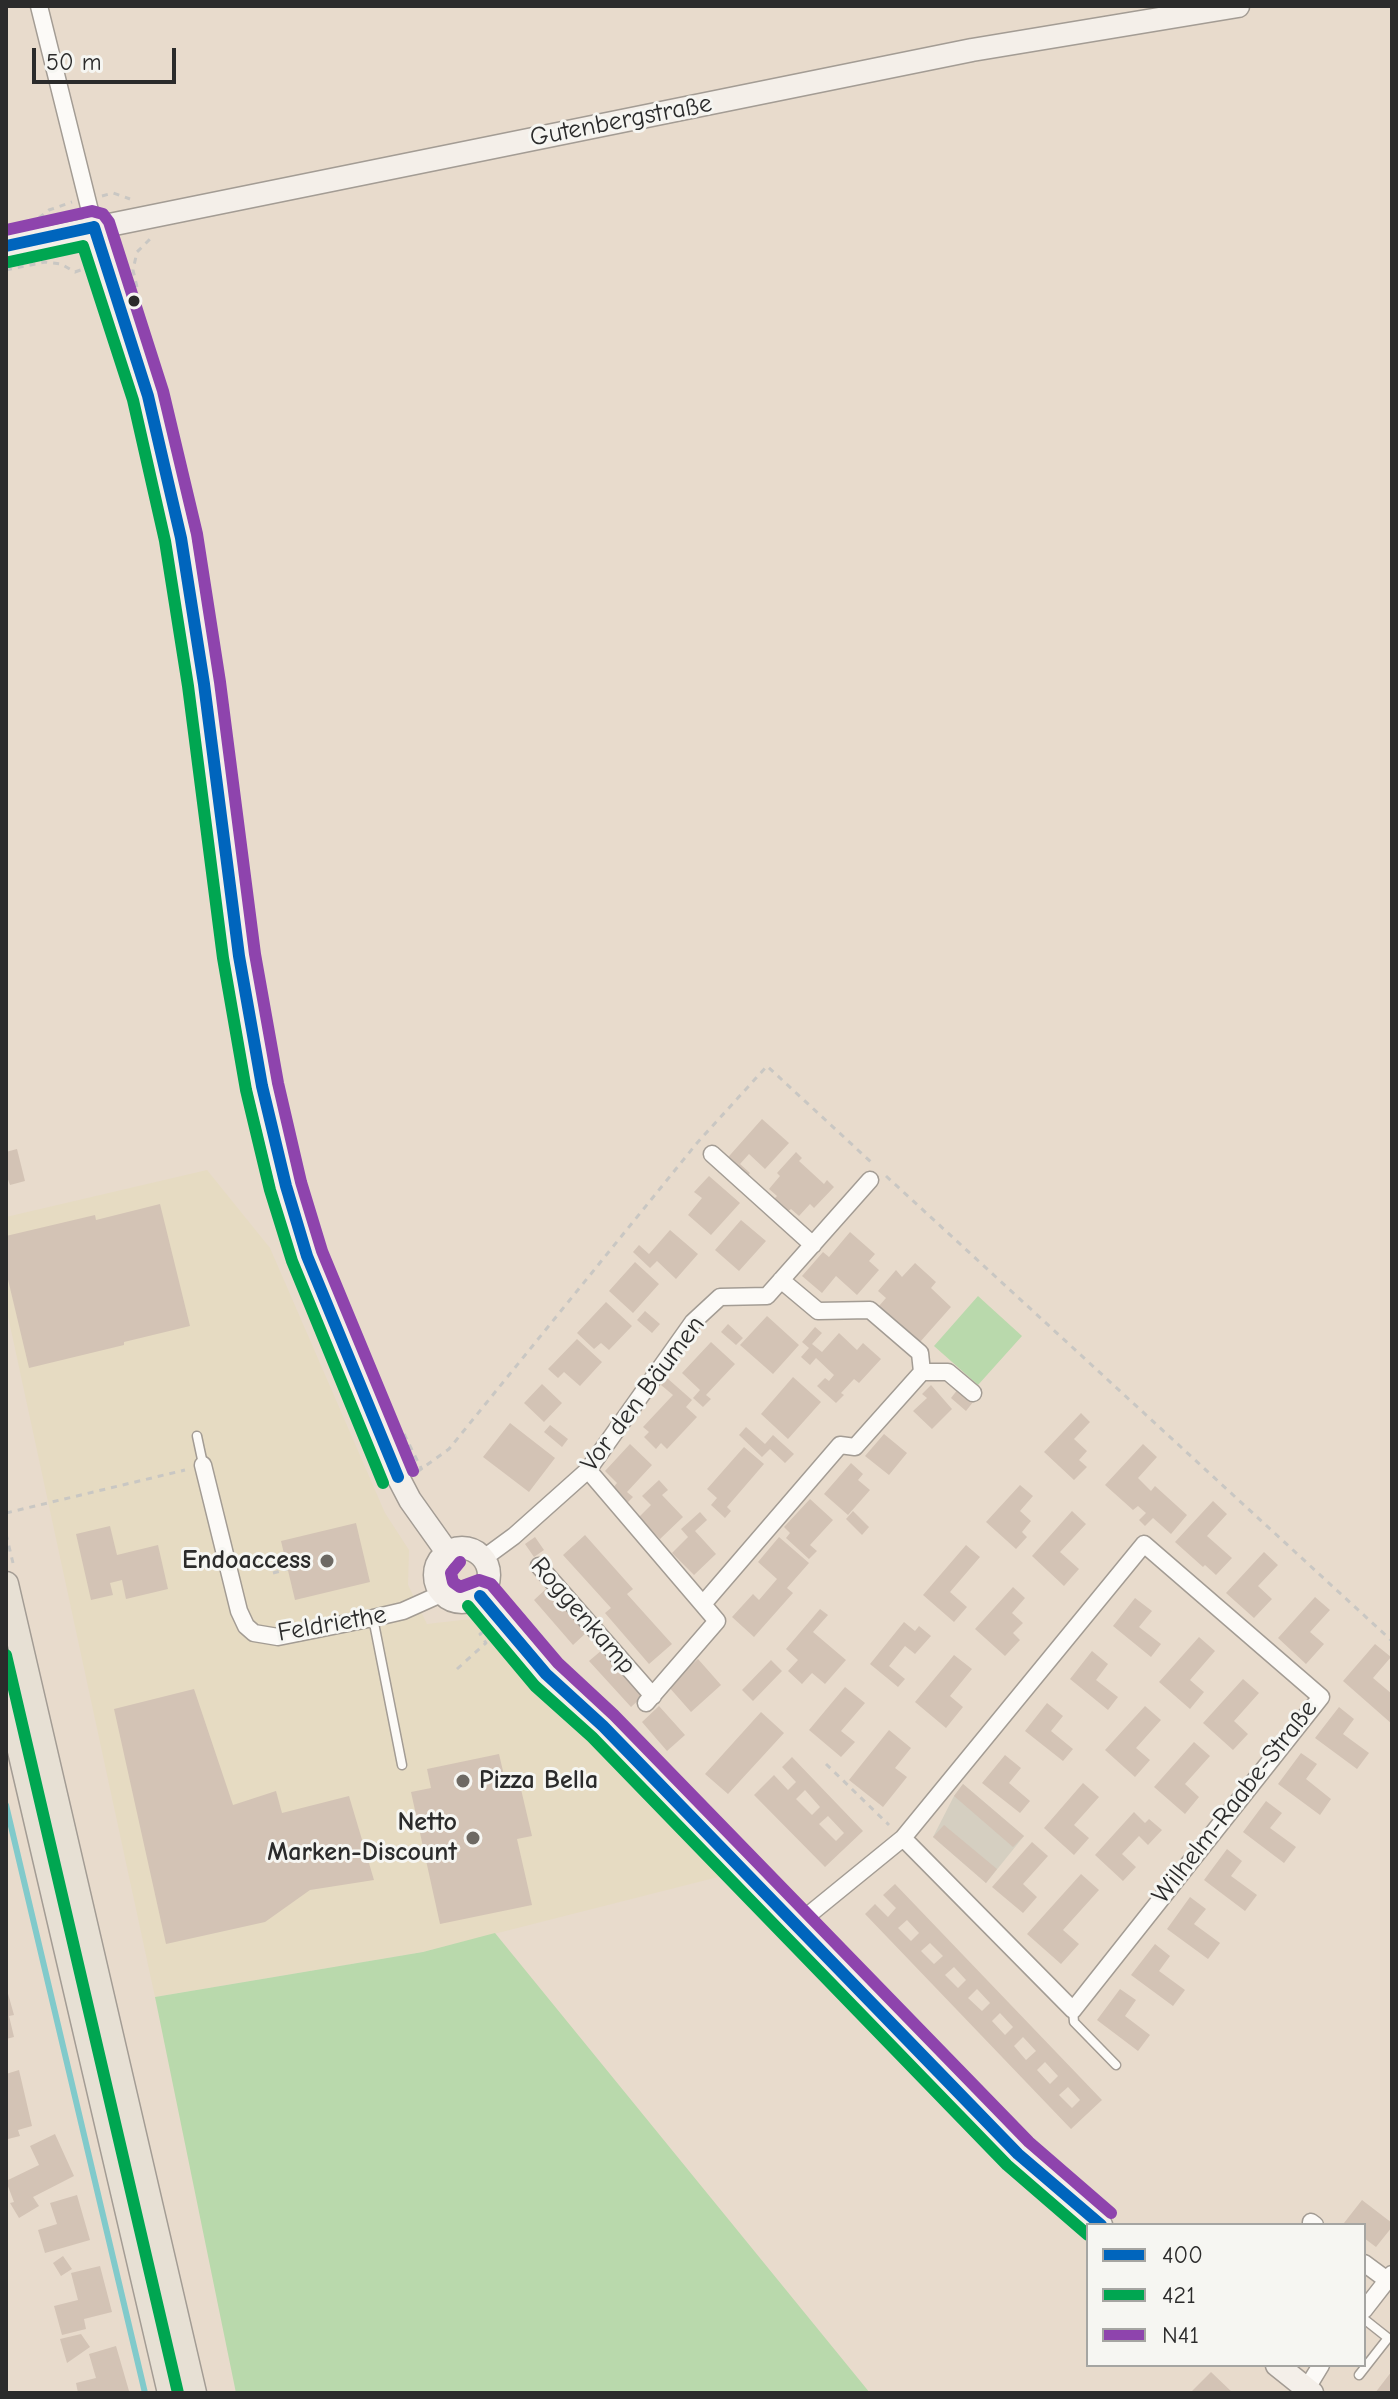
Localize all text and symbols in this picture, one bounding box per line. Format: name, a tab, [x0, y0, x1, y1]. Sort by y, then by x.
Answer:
scale bar	[36, 32, 180, 82]
text: 50 m	[46, 48, 102, 76]
street label: Gutenbergstraße	[527, 88, 715, 154]
unlabelled marker	[126, 293, 142, 309]
street label: Vor den Bäumen	[574, 1310, 712, 1478]
place label: Endoaccess	[182, 1545, 311, 1577]
street label: Roggenkamp	[524, 1551, 642, 1681]
marker: Endoaccess	[318, 1552, 336, 1570]
street label: Feldriethe	[275, 1599, 389, 1649]
street label: Wilhelm-Raabe-Straße	[1146, 1694, 1324, 1910]
place label: Pizza Bella	[479, 1765, 598, 1797]
marker: Pizza Bella	[454, 1772, 472, 1790]
place label: Netto Marken-Discount	[267, 1807, 457, 1868]
marker: Netto Marken-Discount	[464, 1829, 482, 1847]
legend	[1086, 2223, 1366, 2367]
text: 400	[1162, 2241, 1203, 2269]
text: 421	[1162, 2281, 1196, 2309]
text: N41	[1162, 2321, 1199, 2349]

